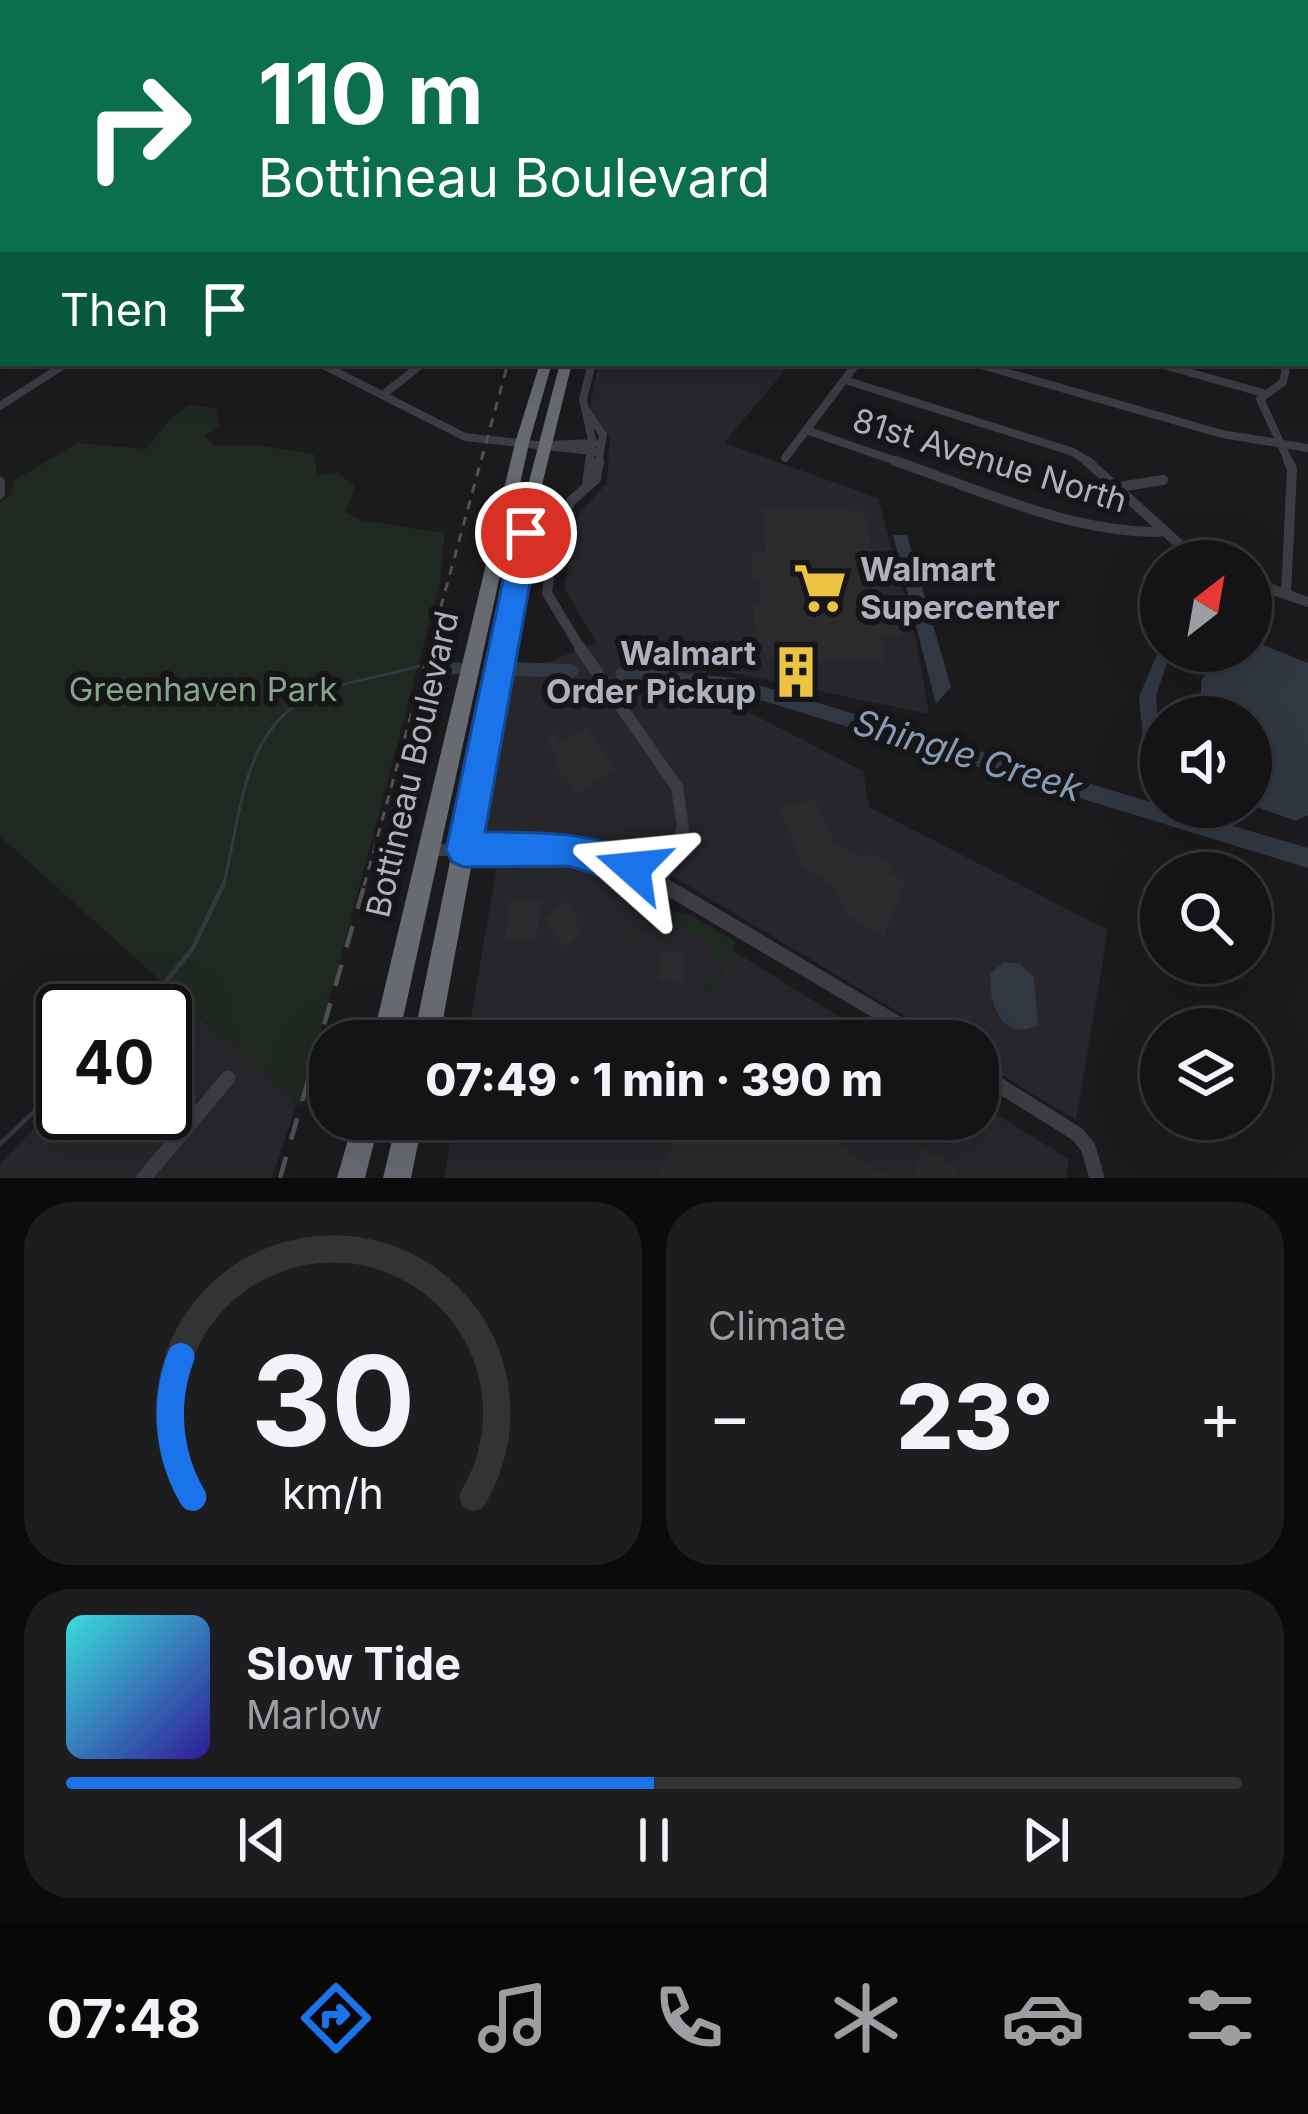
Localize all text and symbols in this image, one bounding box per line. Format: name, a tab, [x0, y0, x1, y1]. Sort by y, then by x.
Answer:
text: 110 m	[258, 43, 484, 144]
icon: right	[60, 48, 216, 204]
text: Bottineau Boulevard	[258, 145, 770, 210]
icon: arrive	[192, 276, 258, 342]
text: Then	[60, 282, 168, 337]
street label: 81st Avenue North	[848, 399, 1132, 521]
pin	[475, 482, 577, 584]
icon: arrive	[493, 500, 559, 566]
north arrow	[1140, 540, 1272, 672]
map controls	[1140, 540, 1272, 1140]
place label: Walmart Supercenter	[860, 549, 1060, 627]
supermarket icon: Walmart Supercenter	[791, 559, 849, 617]
street label: Bottineau Boulevard	[357, 607, 467, 921]
place label: Walmart Order Pickup	[546, 633, 756, 711]
building icon: Walmart Order Pickup	[767, 643, 825, 701]
park label: Greenhaven Park	[69, 669, 337, 709]
button: sound	[1140, 696, 1272, 828]
water label: Shingle Creek	[848, 699, 1089, 811]
position arrow	[570, 805, 696, 931]
button: search	[1140, 852, 1272, 984]
speed limit sign: 40	[36, 984, 192, 1140]
button: layers	[1140, 1008, 1272, 1140]
text: 07:49 · 1 min · 390 m	[425, 1052, 883, 1107]
text: Climate	[708, 1302, 847, 1349]
text: 30	[251, 1325, 415, 1476]
text: 23°	[896, 1362, 1054, 1471]
text: −	[708, 1376, 752, 1456]
text: +	[1198, 1376, 1242, 1456]
text: km/h	[282, 1466, 384, 1518]
text: Slow Tide	[246, 1636, 461, 1691]
text: Marlow	[246, 1691, 382, 1738]
icon: previous	[229, 1807, 295, 1873]
icon: pause	[621, 1807, 687, 1873]
icon: next	[1013, 1807, 1079, 1873]
icon: directions	[294, 1976, 378, 2060]
icon: music	[471, 1976, 555, 2060]
icon: phone	[647, 1976, 731, 2060]
icon: climate	[824, 1976, 908, 2060]
icon: car	[1001, 1976, 1085, 2060]
icon: filters	[1178, 1976, 1262, 2060]
text: 07:48	[46, 1986, 201, 2051]

